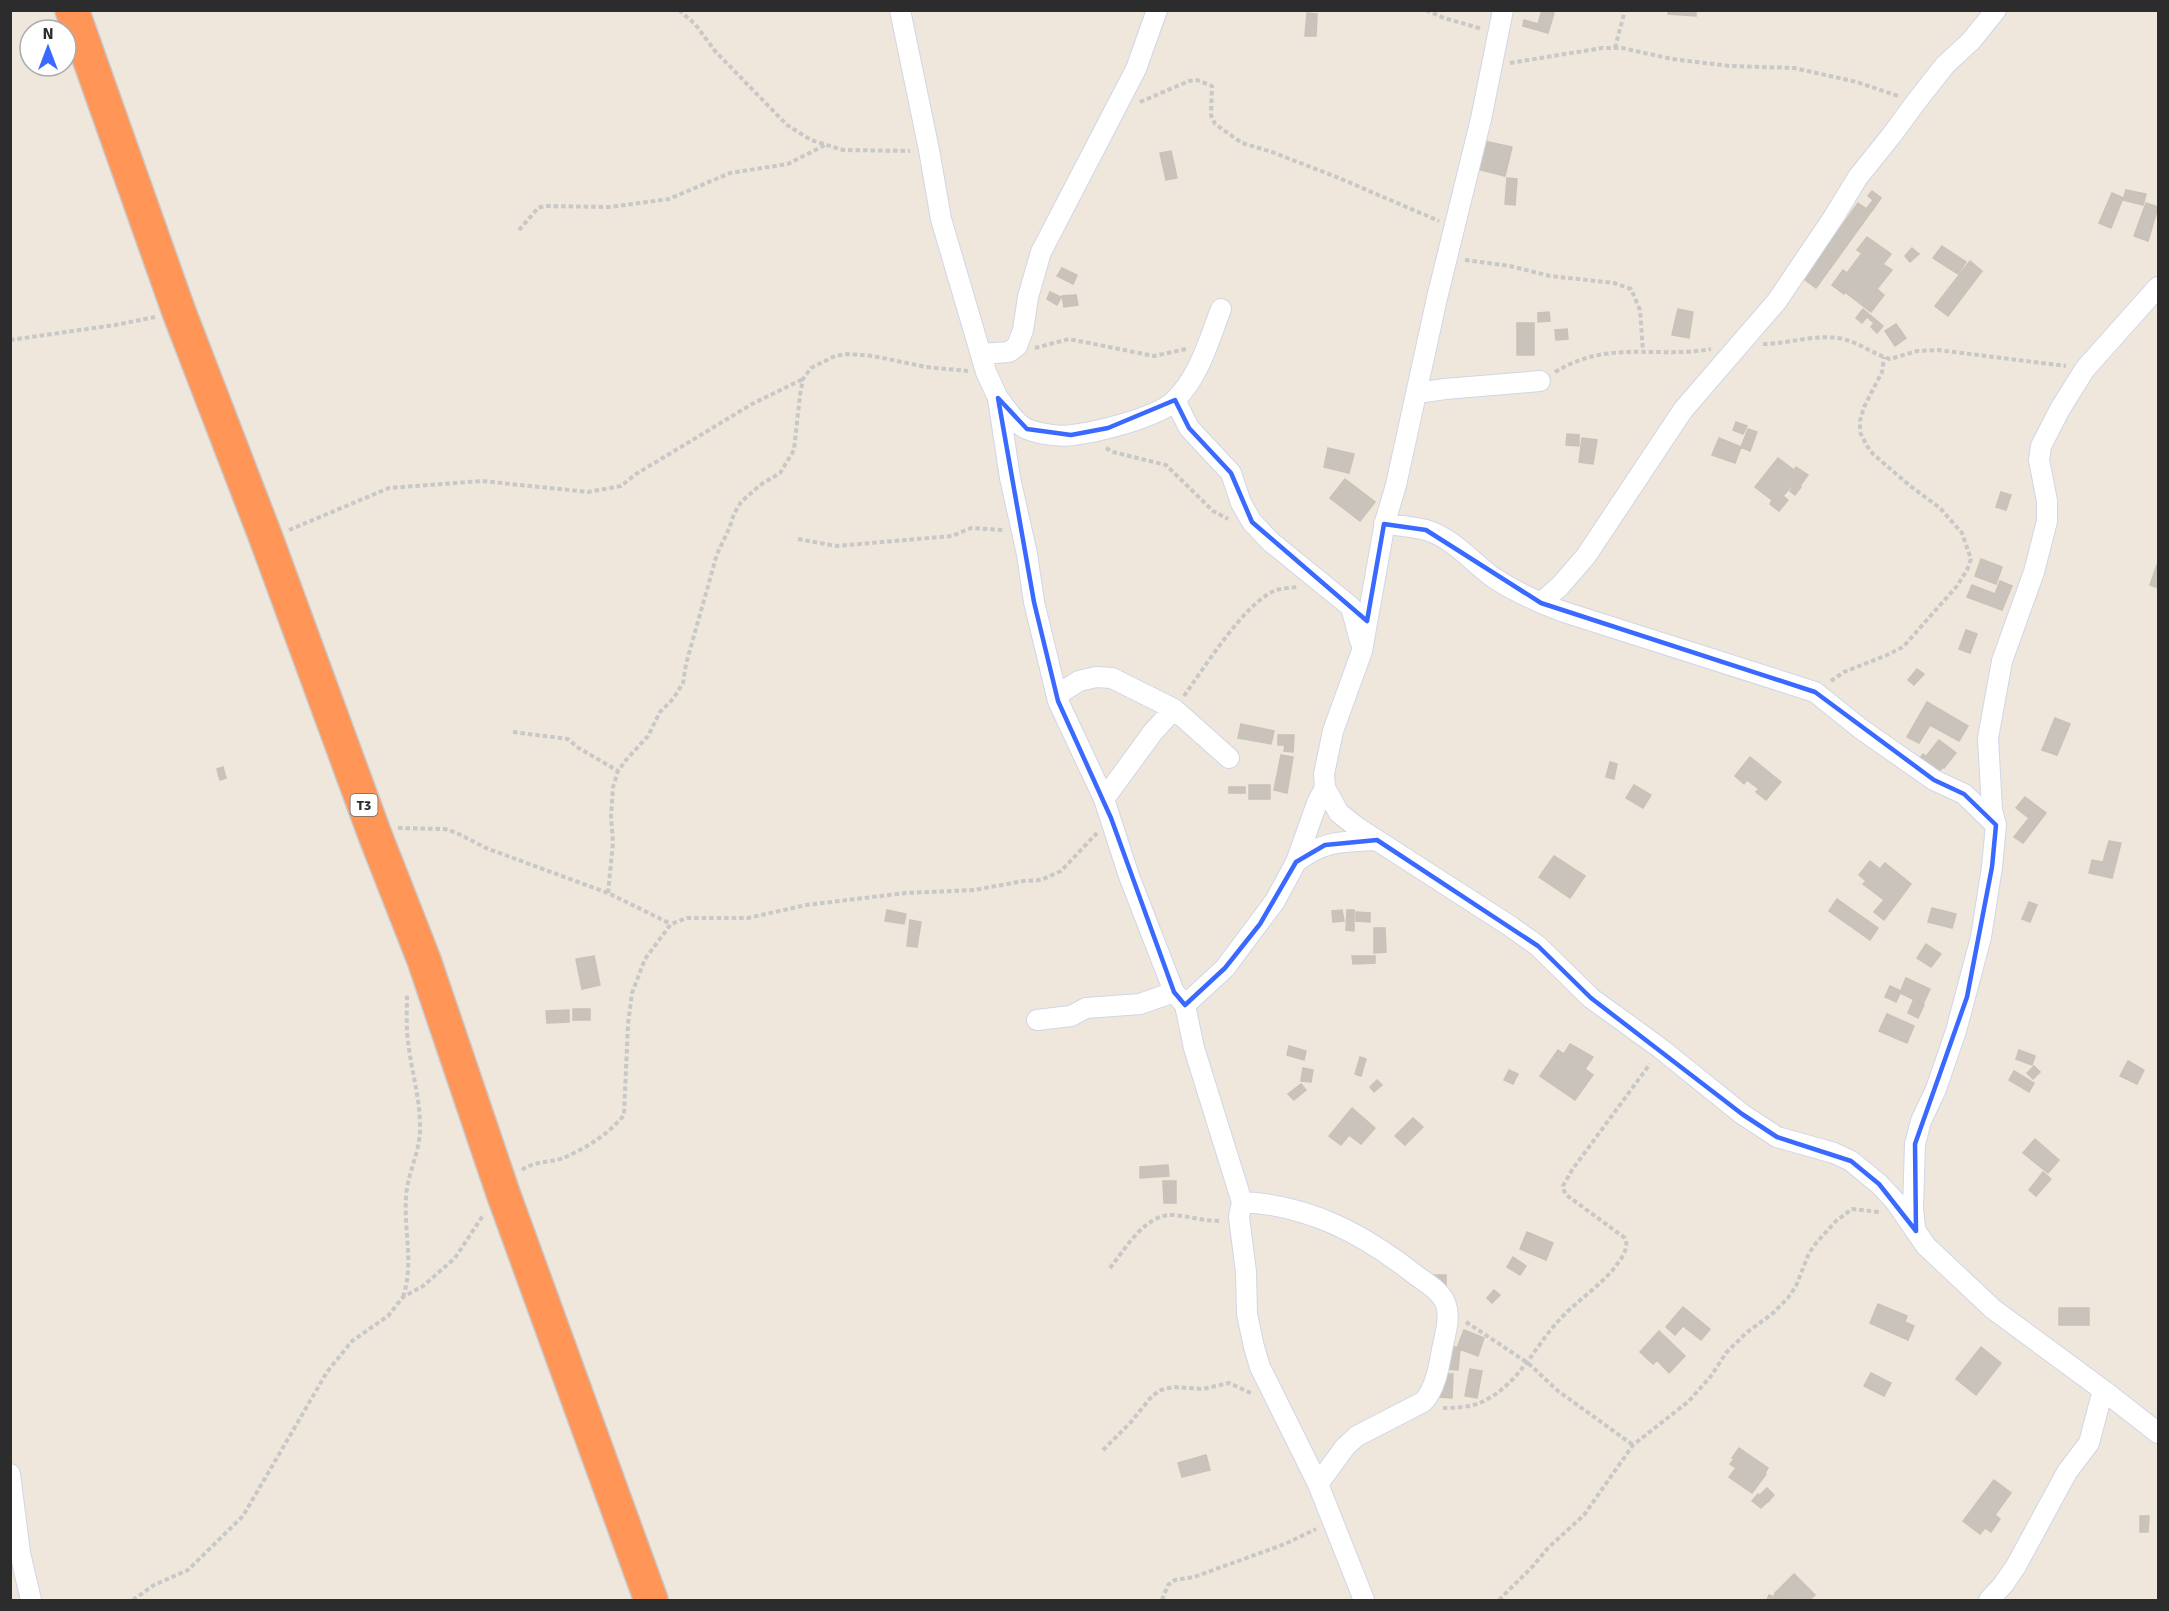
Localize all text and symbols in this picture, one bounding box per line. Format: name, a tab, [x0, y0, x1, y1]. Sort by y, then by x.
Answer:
north arrow	[18, 18, 78, 78]
text: N	[42, 24, 54, 44]
road number: T3	[350, 794, 378, 816]

